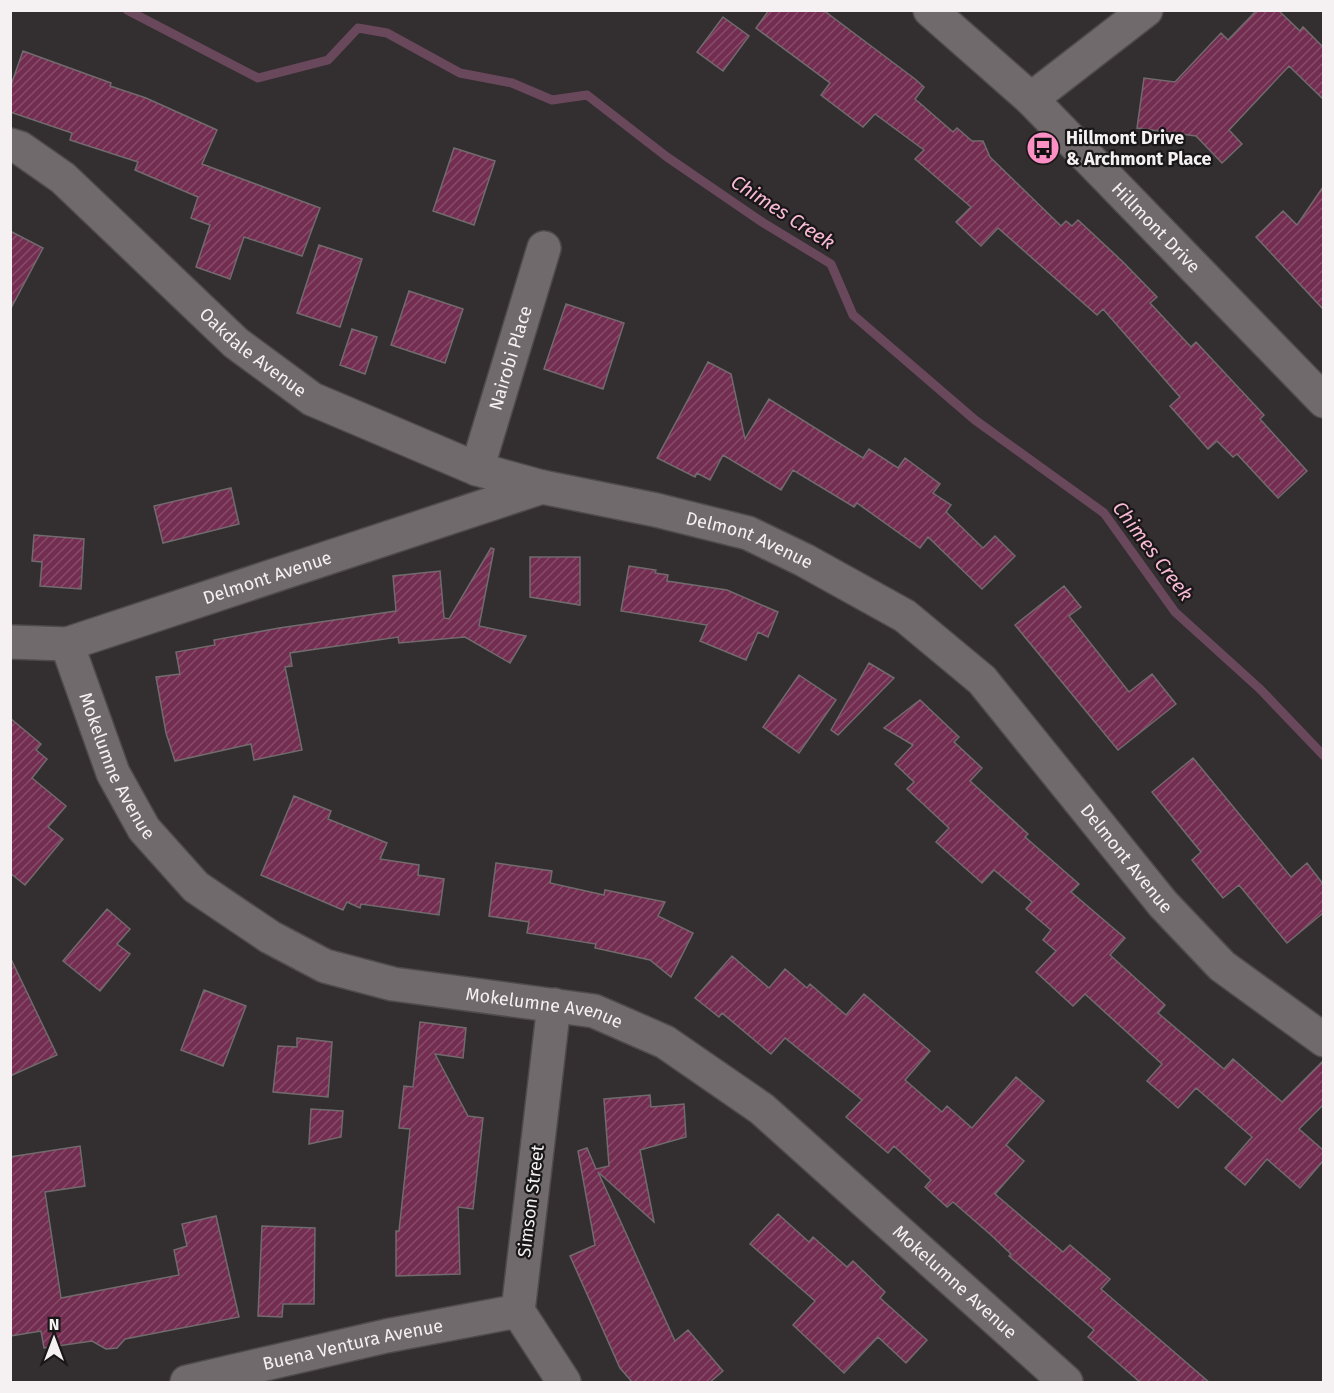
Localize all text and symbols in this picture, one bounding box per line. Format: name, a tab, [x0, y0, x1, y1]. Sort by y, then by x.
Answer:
place label: Hillmont Drive & Archmont Place	[1066, 127, 1212, 170]
bus stop icon: Hillmont Drive & Archmont Place	[1025, 130, 1061, 166]
water label: Chimes Creek	[727, 170, 840, 255]
street label: Hillmont Drive	[1107, 178, 1205, 278]
street label: Oakdale Avenue	[195, 303, 311, 402]
street label: Nairobi Place	[484, 303, 537, 413]
water label: Chimes Creek	[1108, 496, 1198, 606]
street label: Delmont Avenue	[684, 507, 817, 574]
street label: Delmont Avenue	[200, 546, 335, 609]
street label: Mokelumne Avenue	[74, 689, 159, 844]
street label: Delmont Avenue	[1076, 800, 1177, 918]
street label: Mokelumne Avenue	[464, 983, 626, 1033]
street label: Simson Street	[513, 1143, 549, 1259]
street label: Mokelumne Avenue	[888, 1221, 1022, 1344]
north arrow	[24, 1309, 84, 1369]
street label: Buena Ventura Avenue	[261, 1314, 445, 1375]
text: N	[49, 1315, 59, 1334]

